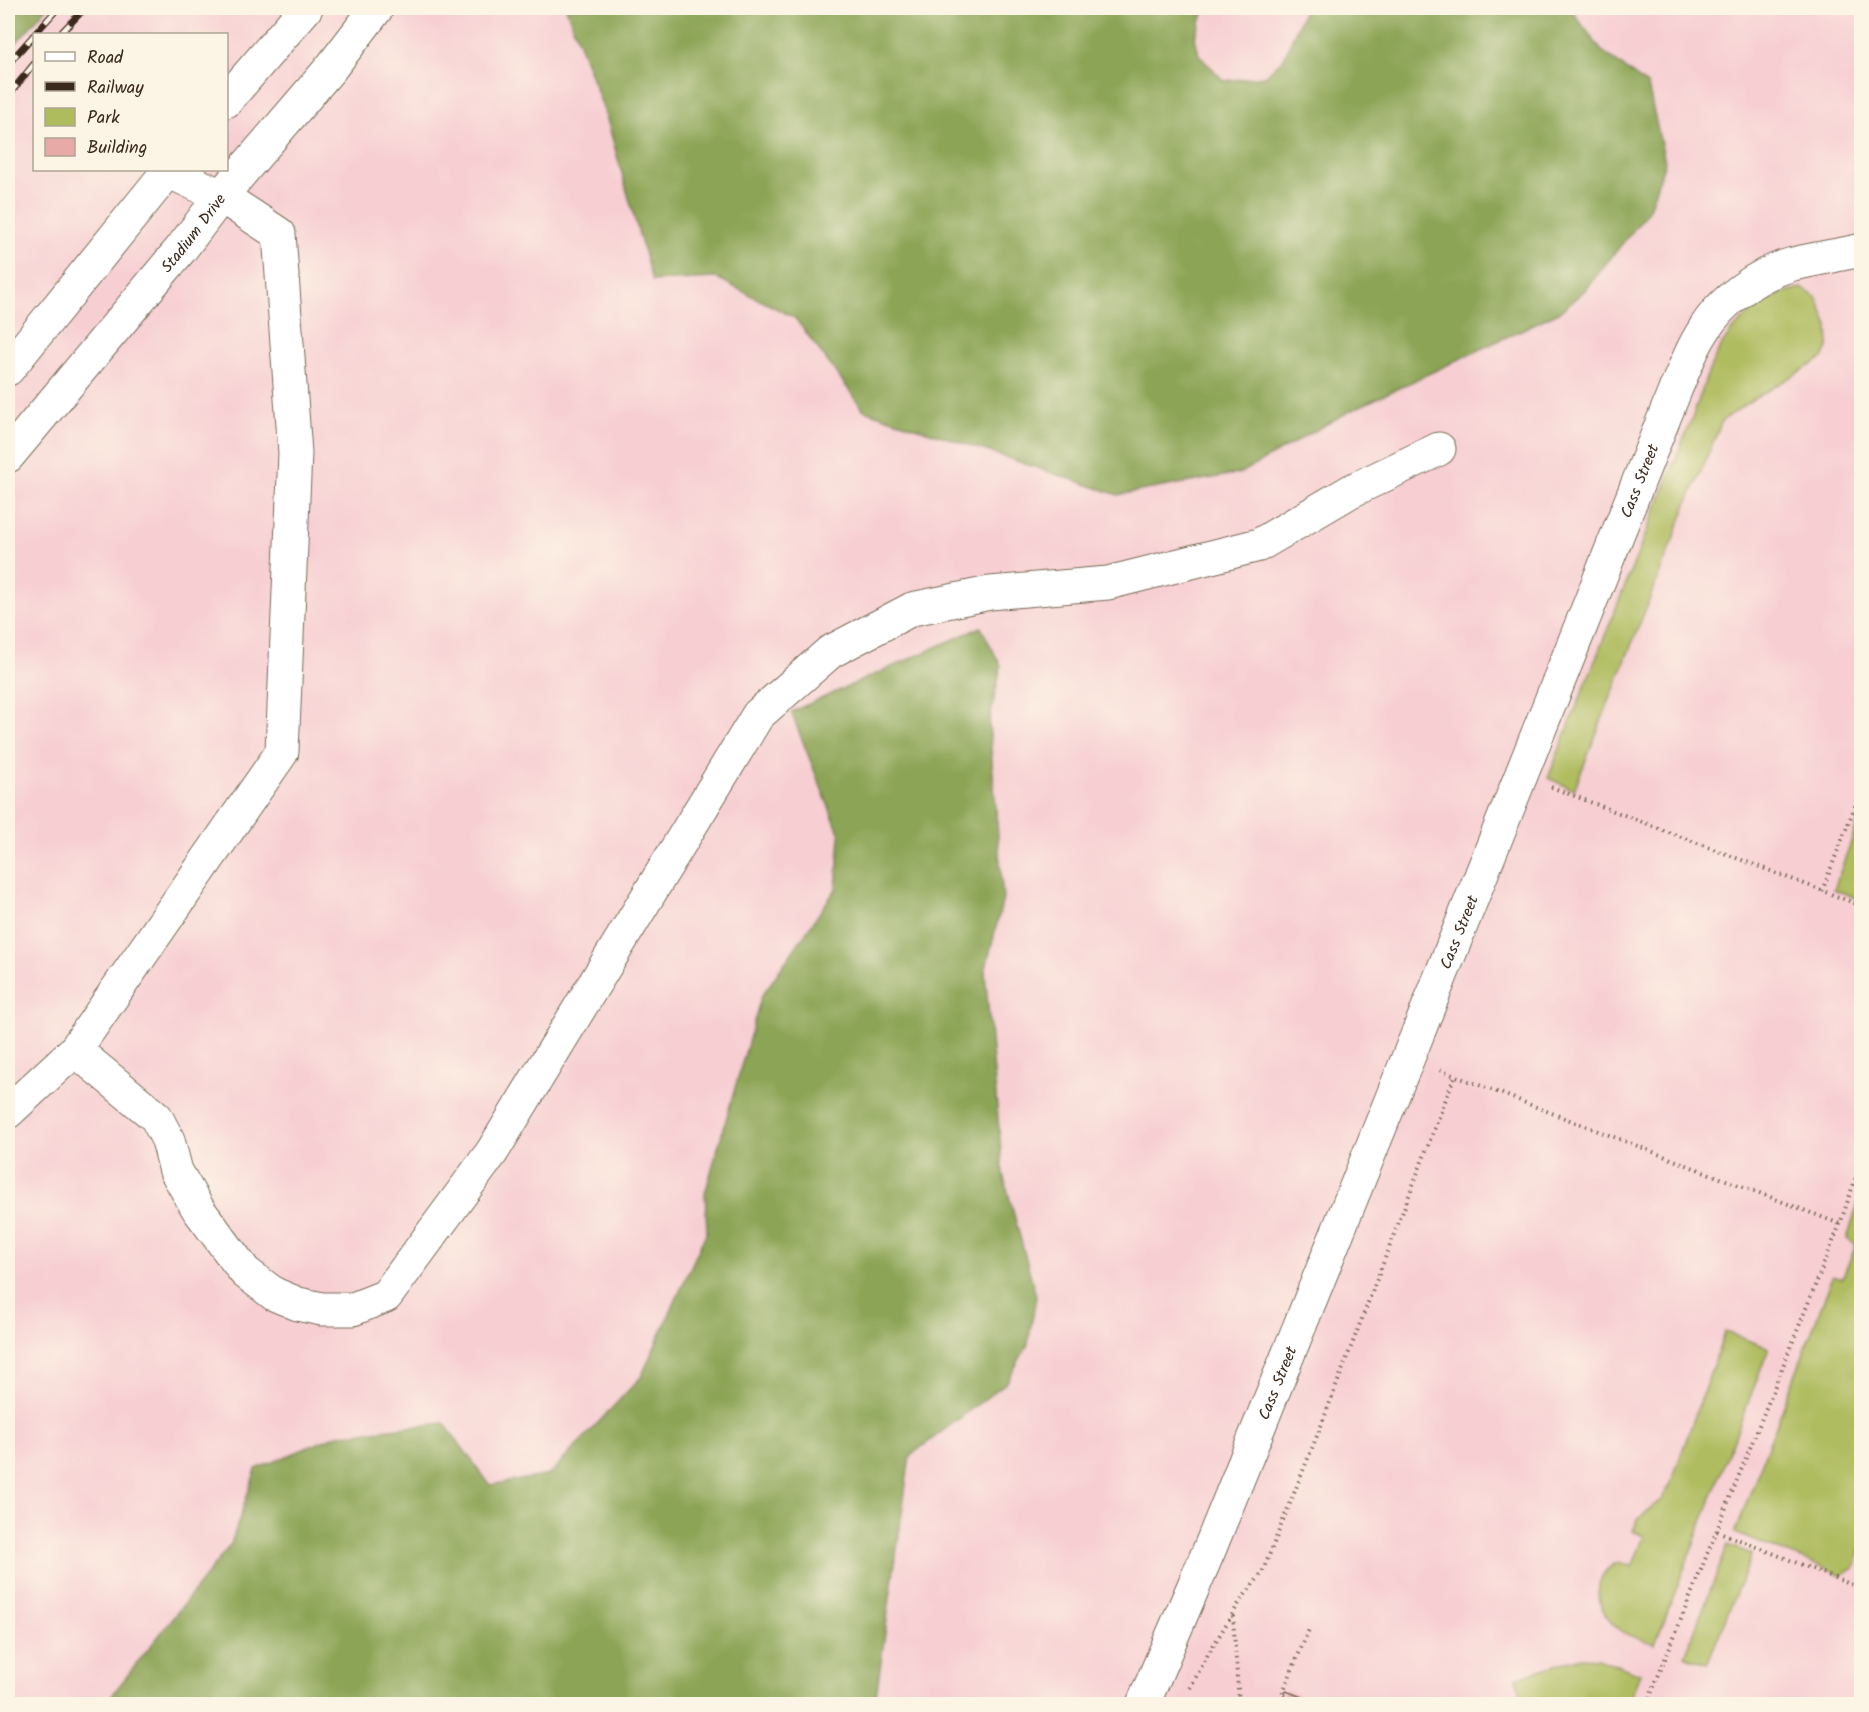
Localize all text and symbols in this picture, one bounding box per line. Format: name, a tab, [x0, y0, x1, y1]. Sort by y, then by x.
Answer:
legend	[33, 33, 228, 171]
text: Road	[87, 44, 124, 73]
text: Railway	[87, 74, 144, 103]
text: Park	[87, 104, 120, 133]
text: Building	[87, 134, 147, 163]
street label: Stadium Drive	[155, 189, 233, 279]
street label: Cass Street	[1614, 440, 1667, 522]
street label: Cass Street	[1434, 891, 1486, 973]
street label: Cass Street	[1252, 1342, 1305, 1424]

